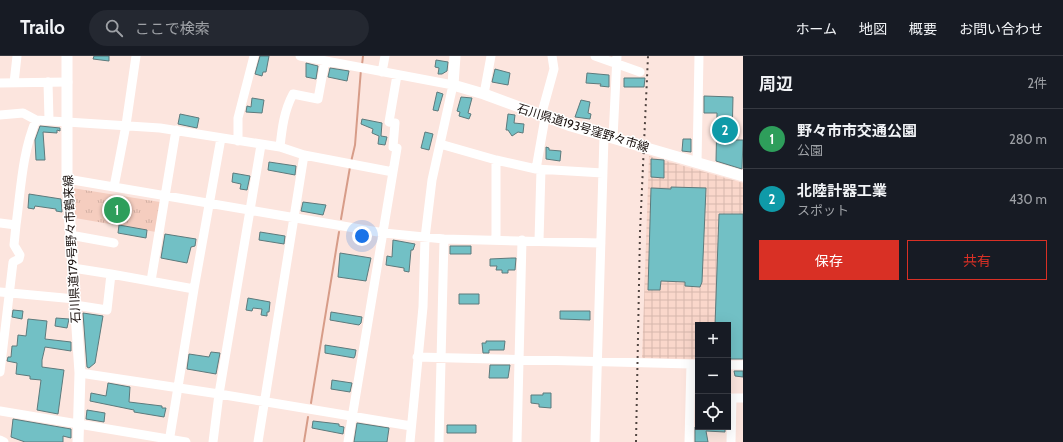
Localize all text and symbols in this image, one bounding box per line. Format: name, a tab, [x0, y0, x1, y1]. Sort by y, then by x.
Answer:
search box	[89, 10, 369, 46]
text: Trailo	[20, 16, 65, 39]
icon: search	[103, 17, 125, 39]
text: ここで検索	[135, 20, 210, 38]
text: ホーム	[795, 20, 837, 38]
text: 地図	[859, 20, 887, 38]
text: 概要	[909, 20, 937, 38]
text: お問い合わせ	[959, 20, 1043, 38]
text: 周辺	[759, 74, 793, 94]
text: 2件	[1027, 75, 1047, 91]
street label: 石川県道193号窪野々市線	[515, 100, 651, 155]
pin: 2	[712, 115, 738, 145]
text: 野々市市交通公園	[797, 122, 917, 140]
text: 1	[770, 131, 774, 147]
text: 280 m	[1009, 131, 1047, 147]
text: 公園	[797, 142, 823, 158]
street label: 石川県道179号野々市鶴来線	[60, 174, 83, 324]
text: 北陸計器工業	[797, 182, 887, 200]
text: 2	[769, 191, 775, 207]
text: 430 m	[1009, 191, 1047, 207]
pin: 1	[104, 195, 130, 225]
text: スポット	[797, 202, 849, 218]
your location	[352, 226, 372, 246]
button: 保存	[759, 240, 899, 280]
button: 共有	[907, 240, 1047, 280]
map controls	[695, 322, 731, 430]
button: +	[695, 322, 731, 358]
button: −	[695, 358, 731, 394]
button: locate	[695, 394, 731, 430]

